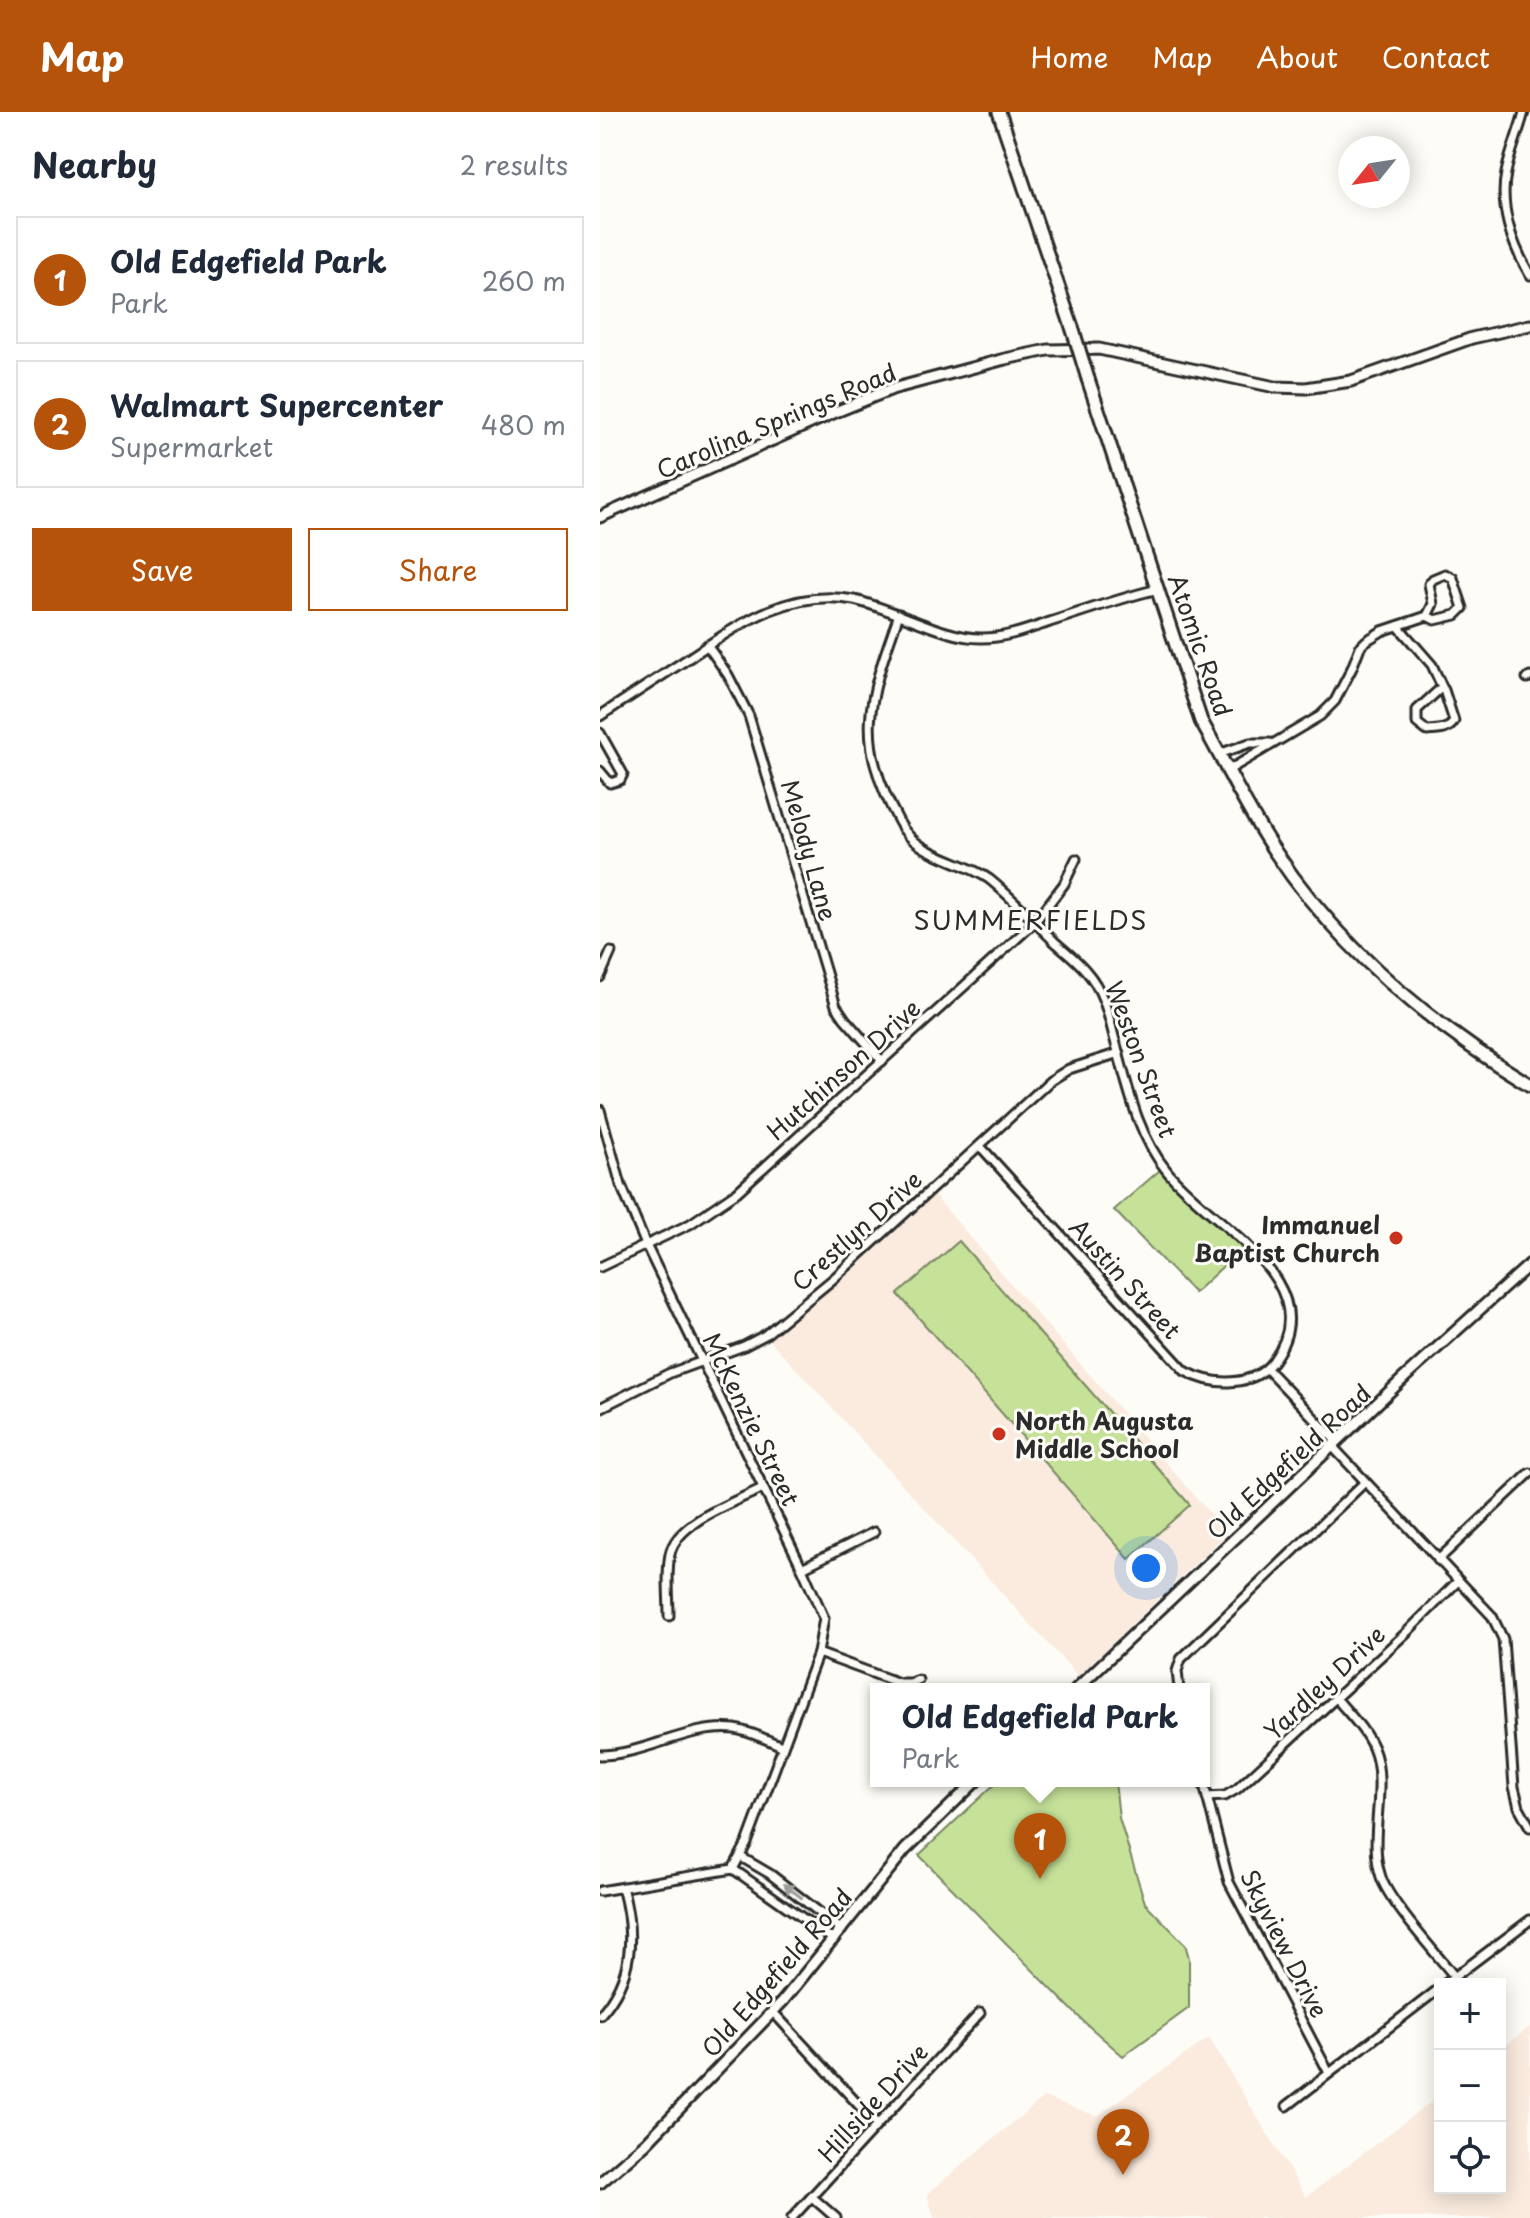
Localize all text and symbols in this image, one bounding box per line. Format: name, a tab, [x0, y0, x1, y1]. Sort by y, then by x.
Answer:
text: Map	[40, 28, 124, 85]
text: Home	[1030, 35, 1108, 78]
text: Map	[1152, 35, 1212, 78]
text: About	[1256, 35, 1338, 78]
text: Contact	[1382, 35, 1490, 78]
north arrow	[1338, 136, 1410, 208]
text: Nearby	[32, 138, 157, 190]
text: 2 results	[460, 145, 568, 184]
text: Old Edgefield Park	[110, 238, 387, 283]
text: 1	[54, 261, 66, 300]
text: 260 m	[482, 261, 566, 300]
text: Park	[110, 283, 168, 322]
street label: Carolina Springs Road	[650, 353, 902, 487]
text: Walmart Supercenter	[110, 382, 443, 427]
text: 2	[51, 405, 69, 444]
text: 480 m	[481, 405, 566, 444]
text: Supermarket	[110, 427, 273, 466]
button: Save	[32, 528, 292, 611]
button: Share	[308, 528, 568, 611]
street label: Atomic Road	[1160, 569, 1242, 721]
street label: Melody Lane	[773, 775, 847, 925]
district label: SUMMERFIELDS	[914, 900, 1148, 939]
street label: Weston Street	[1097, 976, 1187, 1143]
street label: Hutchinson Drive	[758, 990, 928, 1148]
street label: Crestlyn Drive	[783, 1161, 929, 1299]
place label: Immanuel Baptist Church	[1194, 1206, 1380, 1270]
street label: Austin Street	[1062, 1210, 1190, 1347]
marker: Immanuel Baptist Church	[1387, 1229, 1405, 1247]
street label: McKenzie Street	[694, 1326, 810, 1512]
street label: Old Edgefield Road	[1198, 1375, 1378, 1547]
place label: North Augusta Middle School	[1015, 1402, 1194, 1466]
marker: North Augusta Middle School	[990, 1425, 1008, 1443]
your location	[1126, 1548, 1166, 1588]
street label: Yardley Drive	[1255, 1616, 1393, 1748]
popup	[870, 1683, 1210, 1787]
text: Old Edgefield Park	[902, 1693, 1178, 1738]
text: Park	[902, 1738, 960, 1777]
pin: 1	[1014, 1813, 1066, 1879]
street label: Skyview Drive	[1232, 1862, 1338, 2024]
street label: Old Edgefield Road	[692, 1880, 860, 2064]
one-way arrow	[783, 1884, 803, 1900]
map controls	[1434, 1978, 1506, 2194]
button: +	[1434, 1978, 1506, 2050]
street label: Hillside Drive	[809, 2034, 935, 2170]
button: −	[1434, 2050, 1506, 2122]
pin: 2	[1097, 2109, 1149, 2175]
button: locate	[1434, 2122, 1506, 2194]

